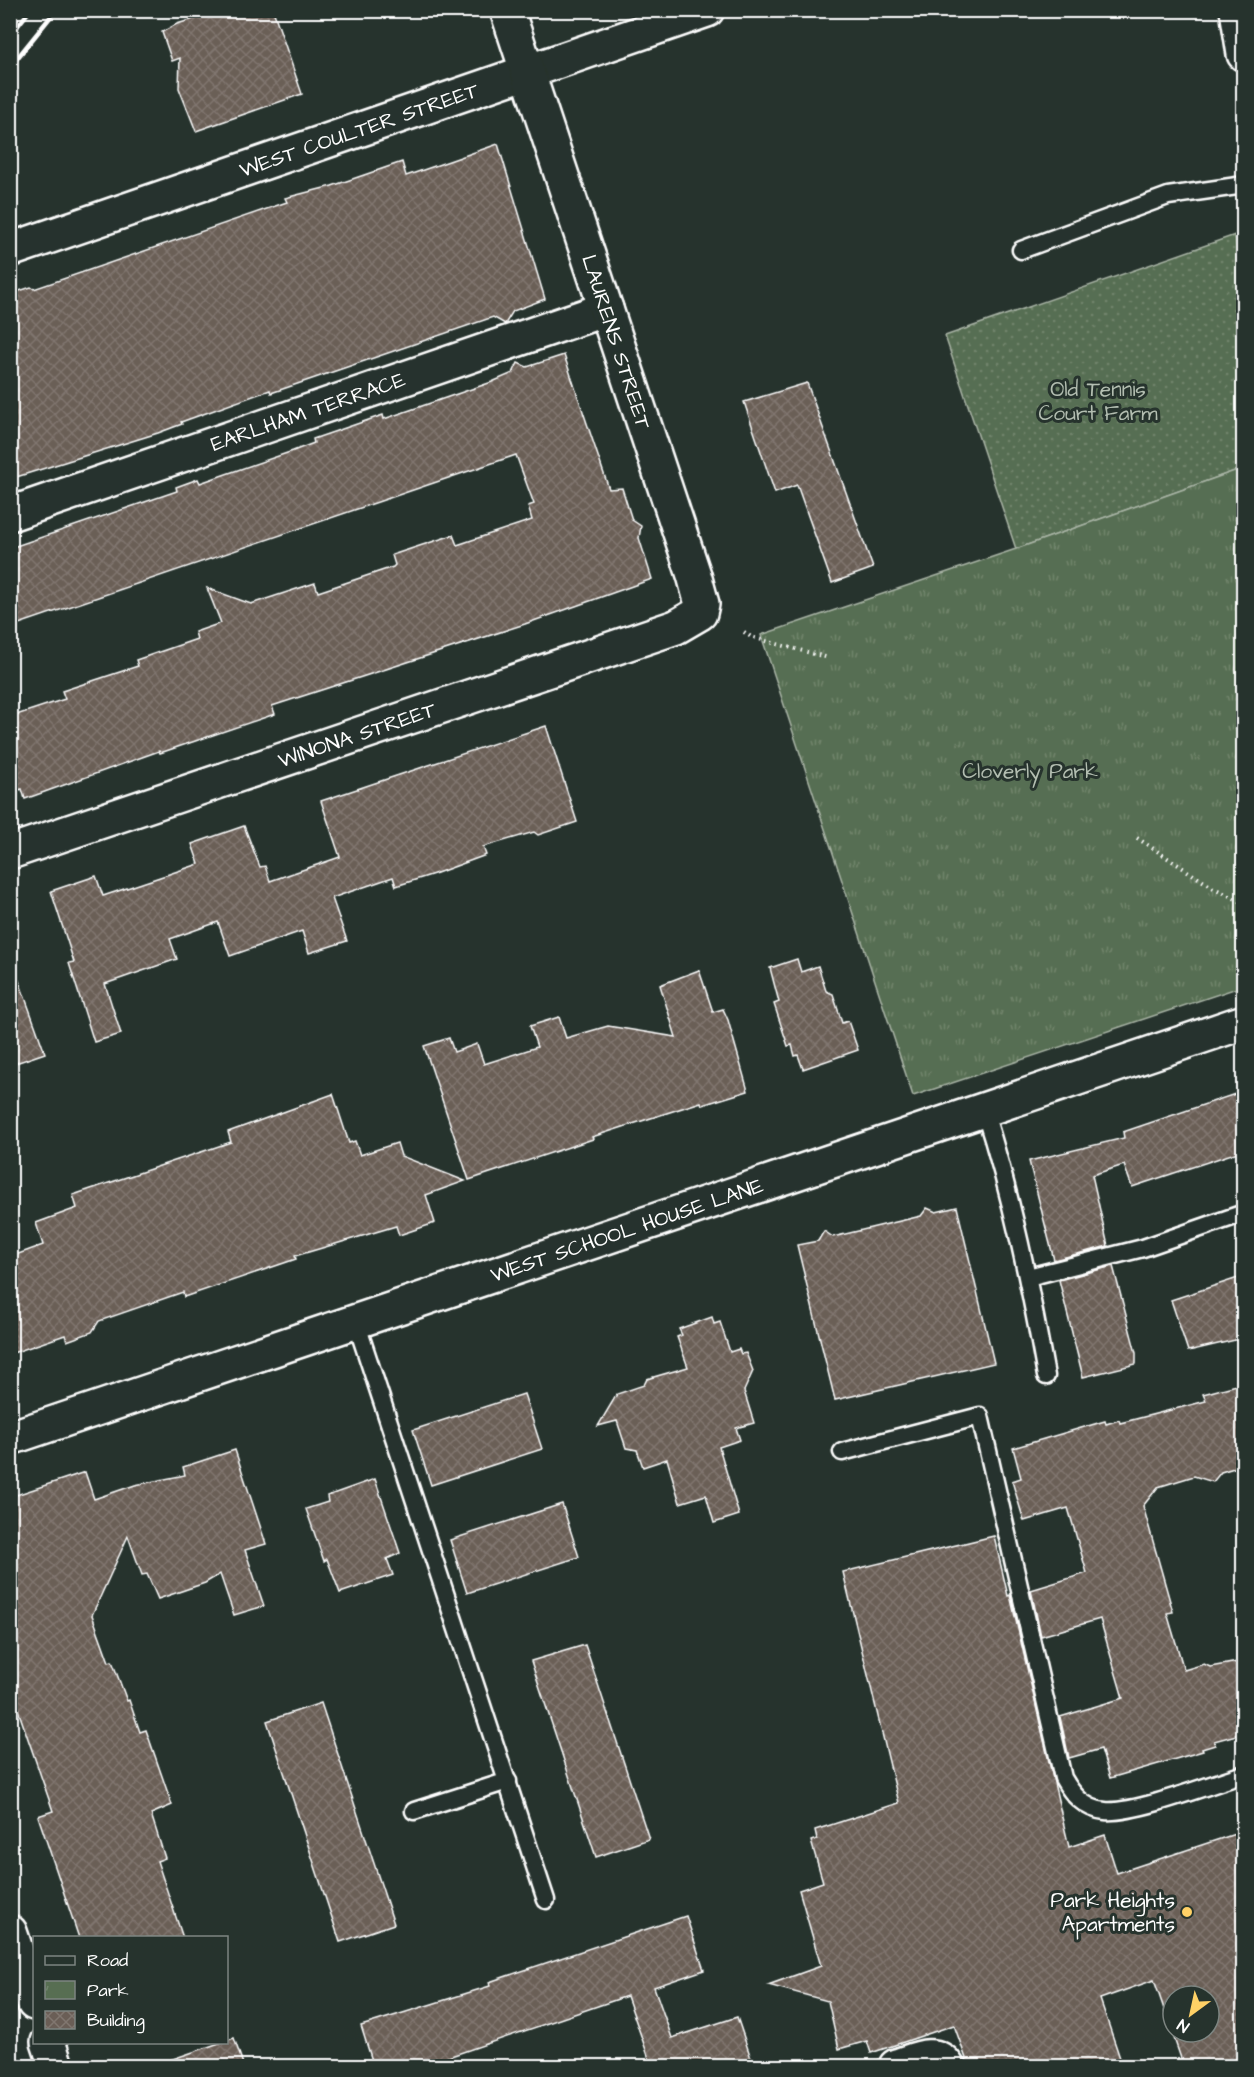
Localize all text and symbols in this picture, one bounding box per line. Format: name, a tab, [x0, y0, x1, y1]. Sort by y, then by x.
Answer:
street label: WEST COULTER STREET	[236, 75, 483, 184]
street label: LAURENS STREET	[574, 251, 658, 434]
street label: EARLHAM TERRACE	[207, 365, 409, 458]
park label: Old Tennis Court Farm	[1039, 375, 1158, 428]
street label: WINONA STREET	[274, 694, 440, 775]
park label: Cloverly Park	[962, 757, 1098, 788]
street label: WEST SCHOOL HOUSE LANE	[487, 1170, 768, 1289]
place label: Park Heights Apartments	[1051, 1886, 1175, 1940]
marker: Park Heights Apartments	[1180, 1905, 1194, 1919]
legend	[33, 1936, 228, 2044]
text: Road	[87, 1948, 128, 1973]
text: Park	[87, 1978, 129, 2003]
north arrow	[1161, 1984, 1221, 2044]
text: Building	[87, 2008, 145, 2034]
text: N	[1173, 2014, 1194, 2038]

